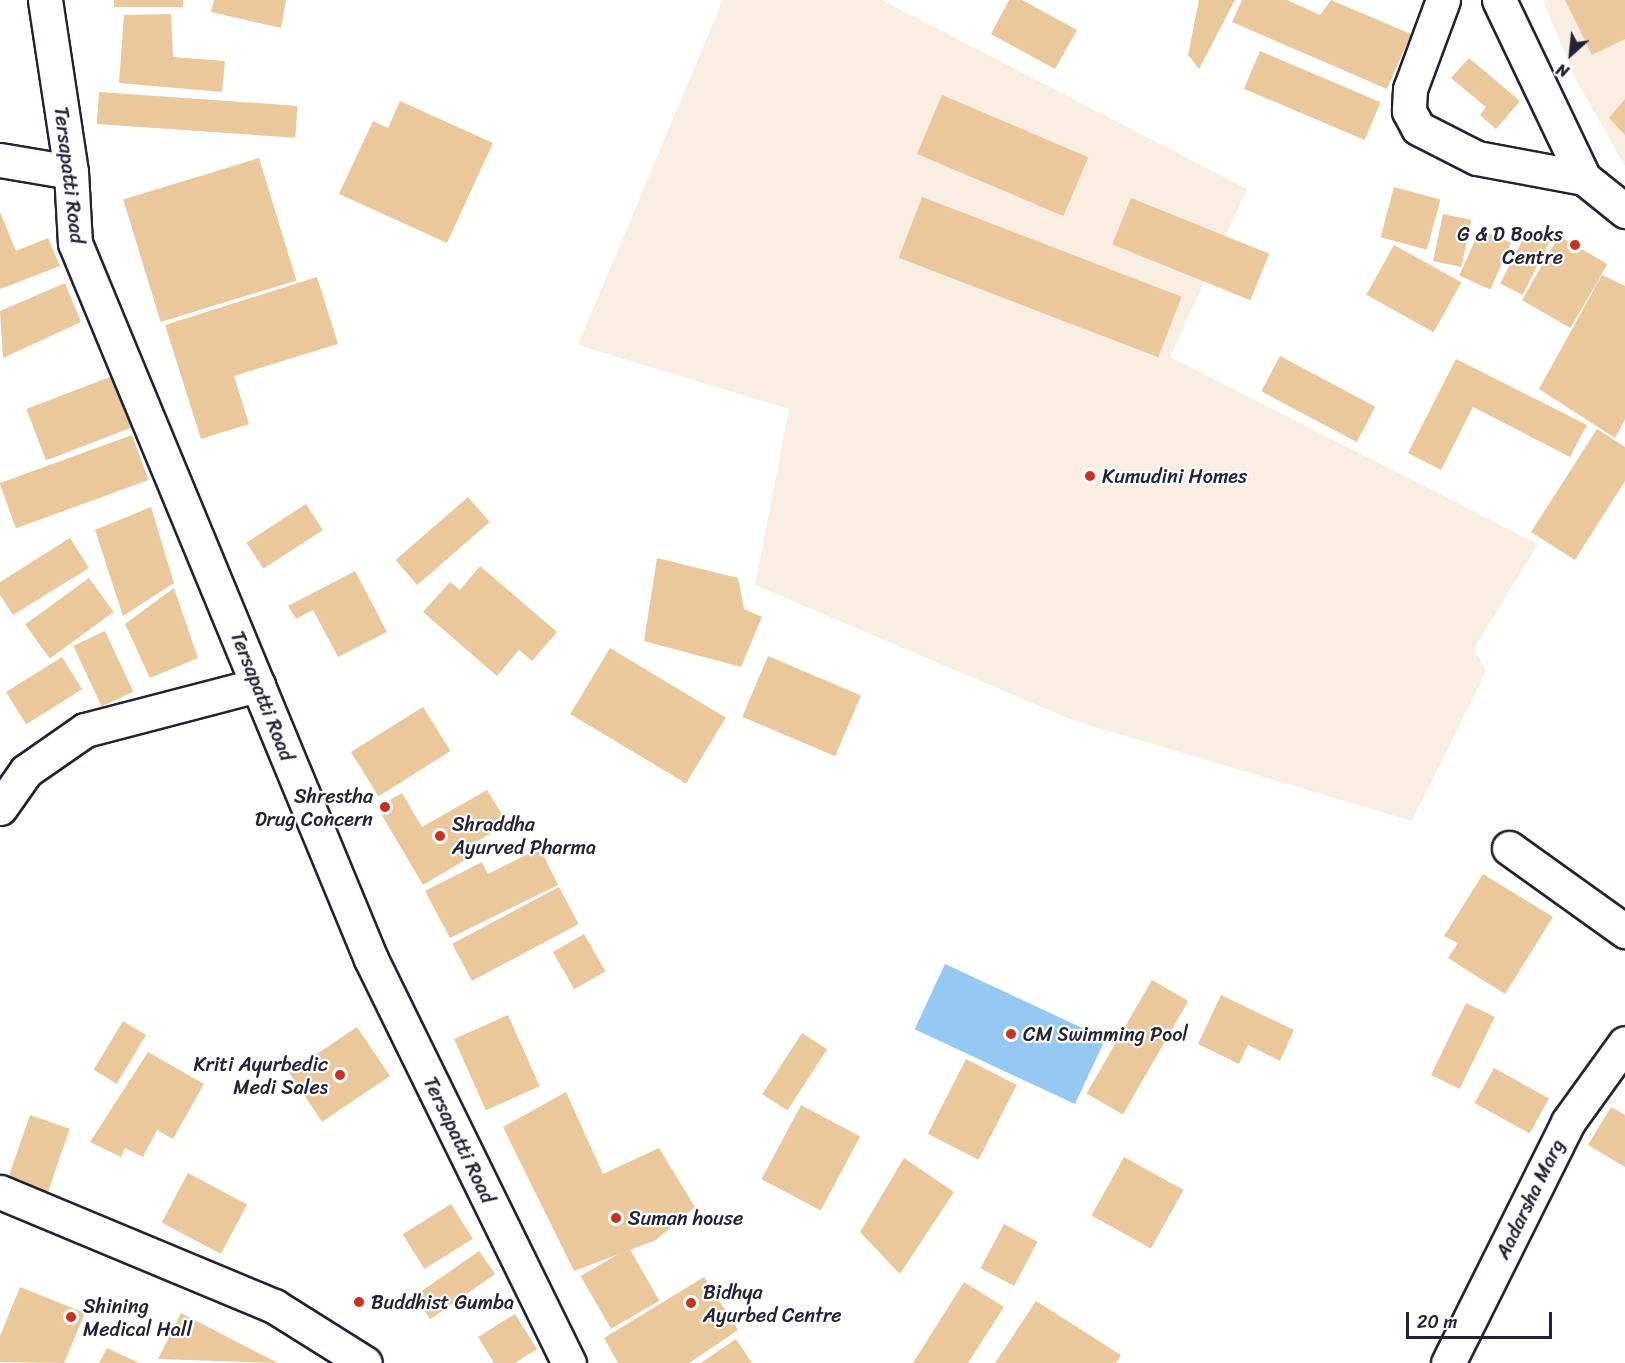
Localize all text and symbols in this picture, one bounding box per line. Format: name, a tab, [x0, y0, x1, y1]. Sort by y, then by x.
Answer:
north arrow	[1541, 24, 1601, 84]
text: N	[1551, 55, 1574, 86]
street label: Tersapatti Road	[49, 105, 89, 245]
place label: G & D Books Centre	[1458, 222, 1563, 269]
marker: G & D Books Centre	[1568, 238, 1582, 252]
place label: Kumudini Homes	[1102, 464, 1248, 488]
marker: Kumudini Homes	[1083, 469, 1097, 483]
street label: Tersapatti Road	[225, 628, 299, 764]
place label: Shrestha Drug Concern	[254, 784, 373, 831]
marker: Shrestha Drug Concern	[378, 800, 392, 814]
place label: Shraddha Ayurved Pharma	[452, 813, 596, 860]
marker: Shraddha Ayurved Pharma	[433, 829, 447, 843]
place label: CM Swimming Pool	[1023, 1022, 1190, 1046]
marker: CM Swimming Pool	[1004, 1027, 1018, 1041]
place label: Kriti Ayurbedic Medi Sales	[193, 1052, 328, 1099]
marker: Kriti Ayurbedic Medi Sales	[333, 1068, 347, 1082]
street label: Tersapatti Road	[418, 1073, 500, 1207]
street label: Aadarsha Marg	[1491, 1135, 1569, 1263]
place label: Suman house	[628, 1206, 743, 1230]
marker: Suman house	[609, 1211, 623, 1225]
place label: Bidhya Ayurbed Centre	[703, 1280, 843, 1327]
place label: Buddhist Gumba	[371, 1290, 514, 1314]
place label: Shining Medical Hall	[83, 1294, 192, 1341]
marker: Buddhist Gumba	[352, 1295, 366, 1309]
marker: Bidhya Ayurbed Centre	[684, 1296, 698, 1310]
scale bar	[1409, 1300, 1554, 1338]
text: 20 m	[1417, 1306, 1457, 1338]
marker: Shining Medical Hall	[64, 1310, 78, 1324]

